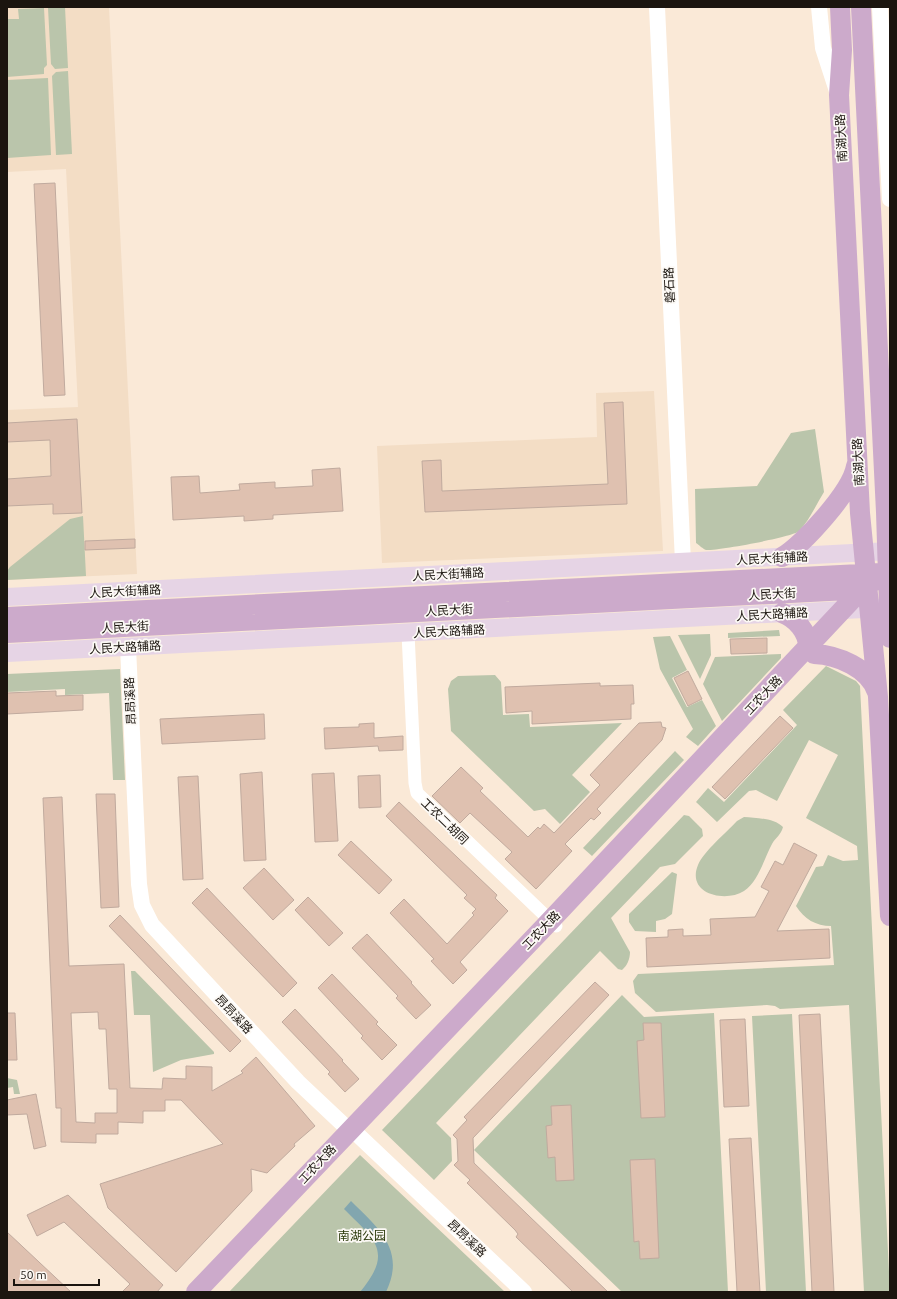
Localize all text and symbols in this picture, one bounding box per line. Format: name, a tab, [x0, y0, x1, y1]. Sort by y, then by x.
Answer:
street label: 南湖大路	[833, 114, 849, 162]
street label: 磐石路	[662, 267, 676, 303]
street label: 南湖大路	[850, 438, 866, 486]
street label: 人民大街辅路	[736, 550, 808, 566]
street label: 人民大街辅路	[412, 566, 484, 582]
street label: 人民大街辅路	[89, 583, 161, 599]
street label: 人民大街	[748, 586, 796, 602]
street label: 人民大街	[425, 602, 473, 618]
street label: 人民大路辅路	[736, 606, 808, 622]
street label: 人民大街	[101, 619, 149, 635]
street label: 人民大路辅路	[413, 623, 485, 639]
street label: 人民大路辅路	[89, 639, 161, 655]
street label: 工农大路	[742, 673, 784, 717]
street label: 昂昂溪路	[122, 677, 138, 725]
street label: 工农二胡同	[419, 795, 471, 847]
street label: 工农大路	[520, 908, 562, 952]
street label: 昂昂溪路	[213, 992, 255, 1036]
street label: 工农大路	[296, 1142, 338, 1186]
street label: 昂昂溪路	[445, 1217, 489, 1259]
park label: 南湖公园	[338, 1229, 386, 1242]
scale bar	[14, 1261, 99, 1287]
text: 50 m	[20, 1268, 47, 1281]

